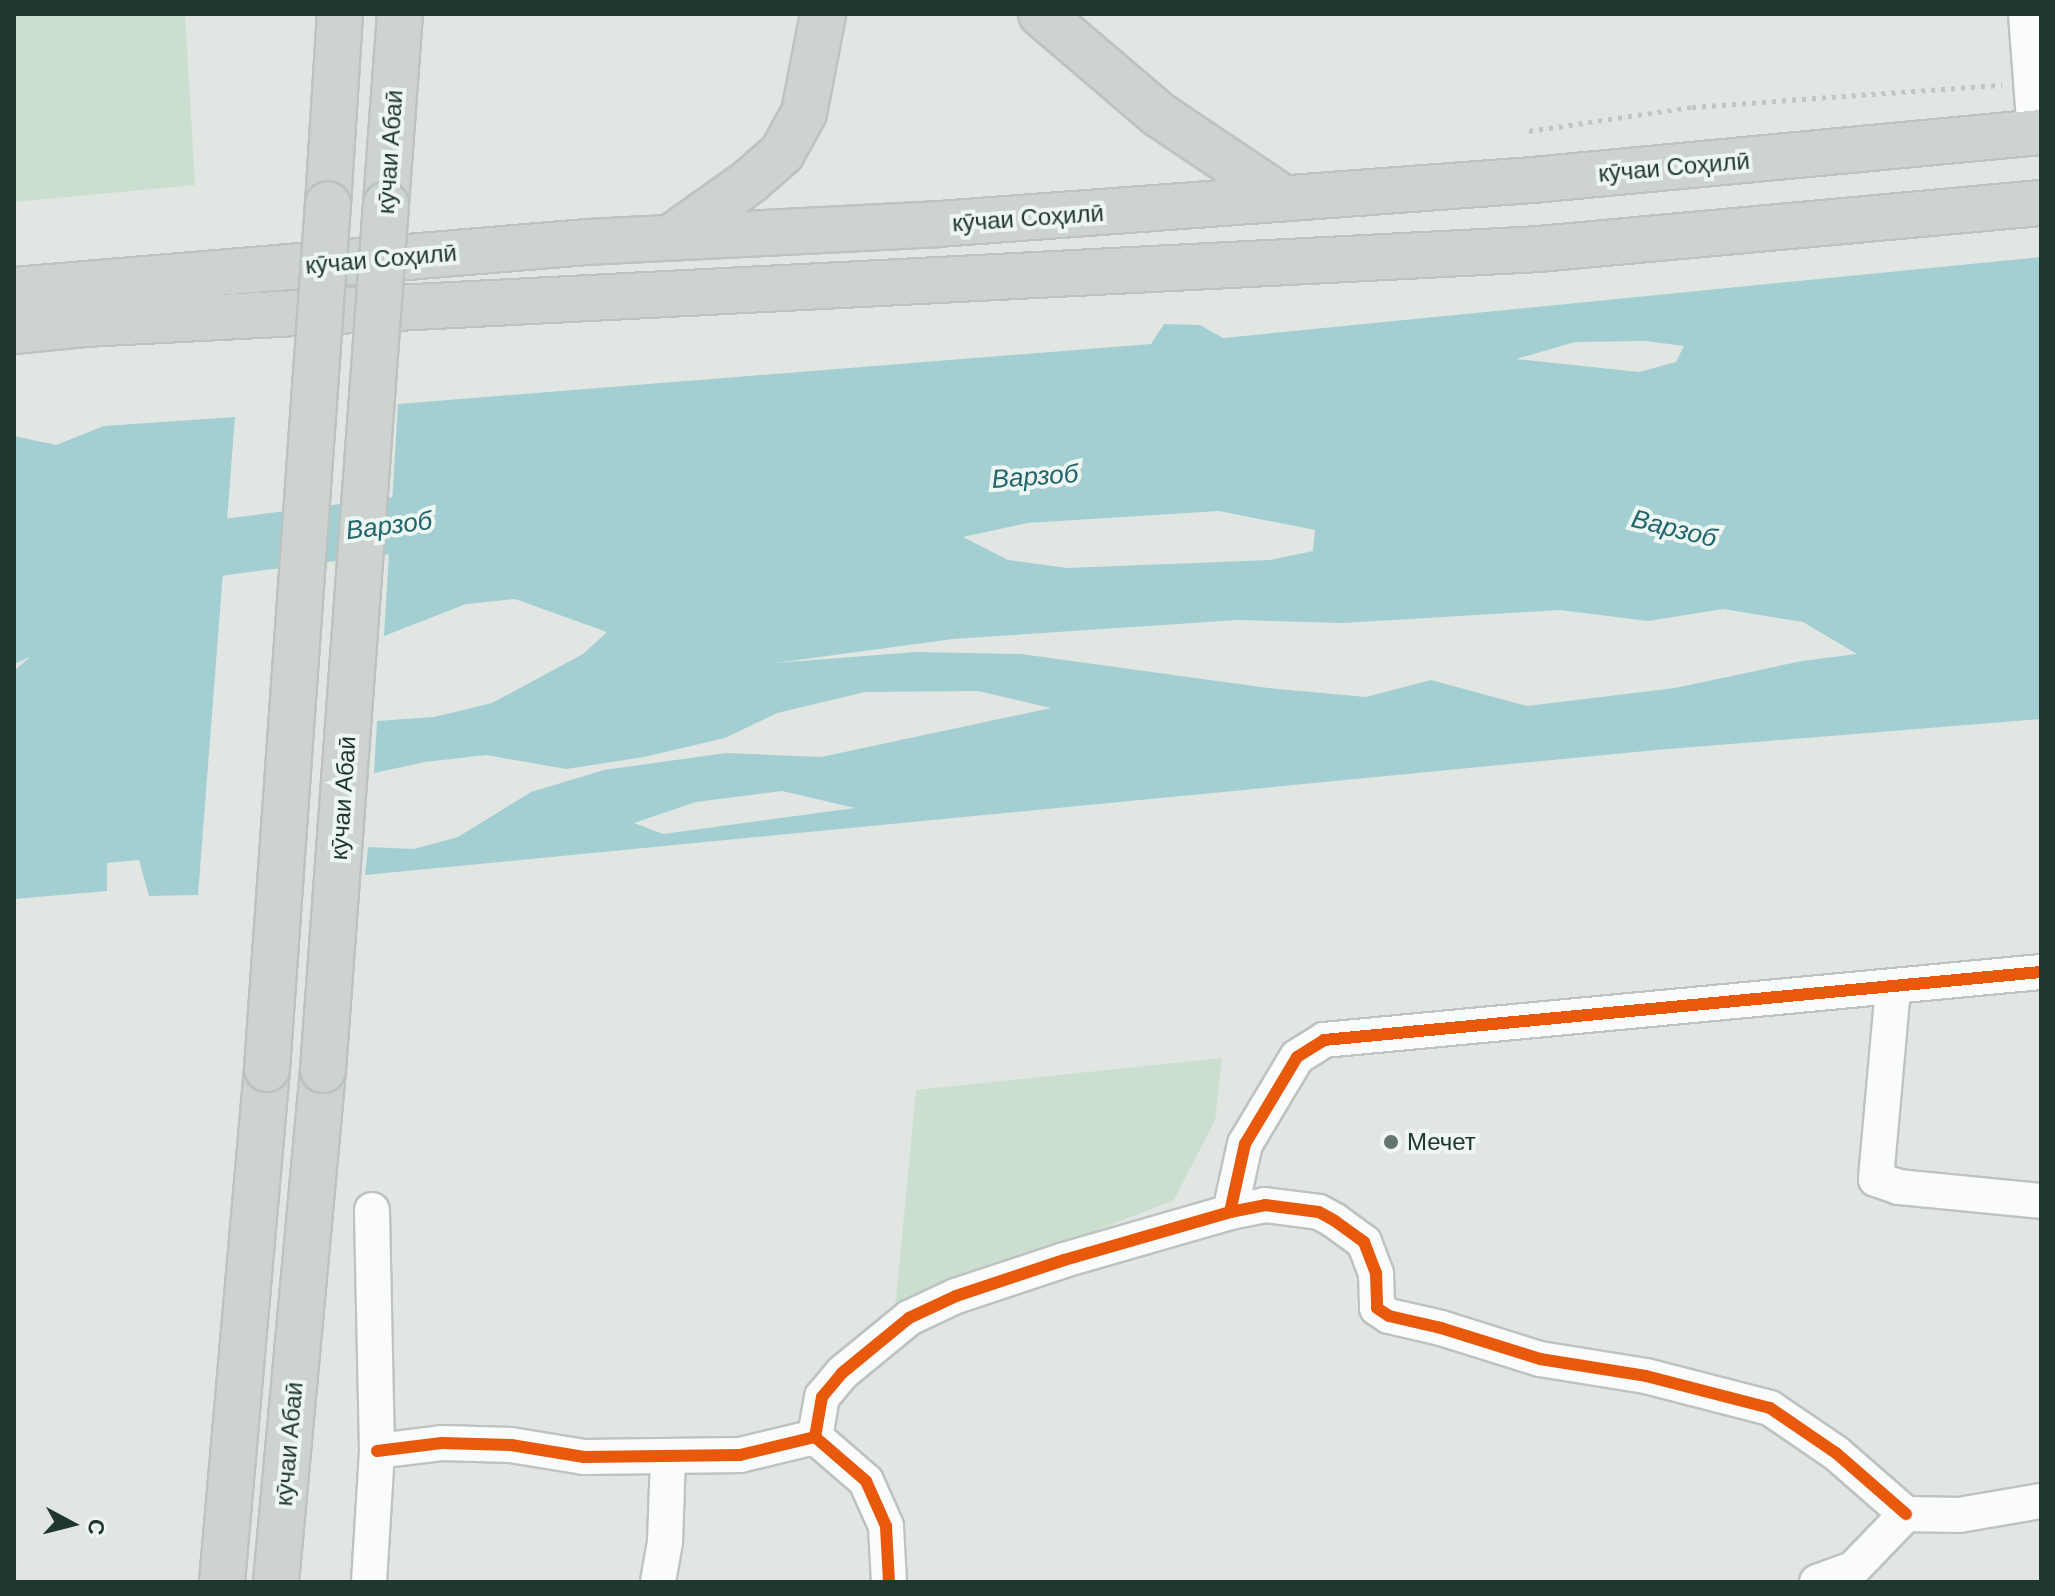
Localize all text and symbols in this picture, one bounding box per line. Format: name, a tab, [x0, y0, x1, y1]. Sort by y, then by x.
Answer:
street label: кӯчаи Абаӣ	[371, 89, 409, 215]
street label: кӯчаи Соҳилӣ	[1597, 146, 1751, 188]
street label: кӯчаи Соҳилӣ	[951, 198, 1105, 238]
street label: кӯчаи Соҳилӣ	[304, 238, 458, 280]
water label: Варзоб	[991, 458, 1079, 496]
water label: Варзоб	[1628, 503, 1720, 555]
water label: Варзоб	[344, 505, 434, 547]
street label: кӯчаи Абаӣ	[324, 735, 362, 861]
place label: Мечет	[1407, 1128, 1476, 1156]
marker: Мечет	[1382, 1133, 1400, 1151]
street label: кӯчаи Абаӣ	[269, 1381, 309, 1507]
north arrow	[32, 1484, 112, 1564]
text: С	[83, 1518, 110, 1536]

